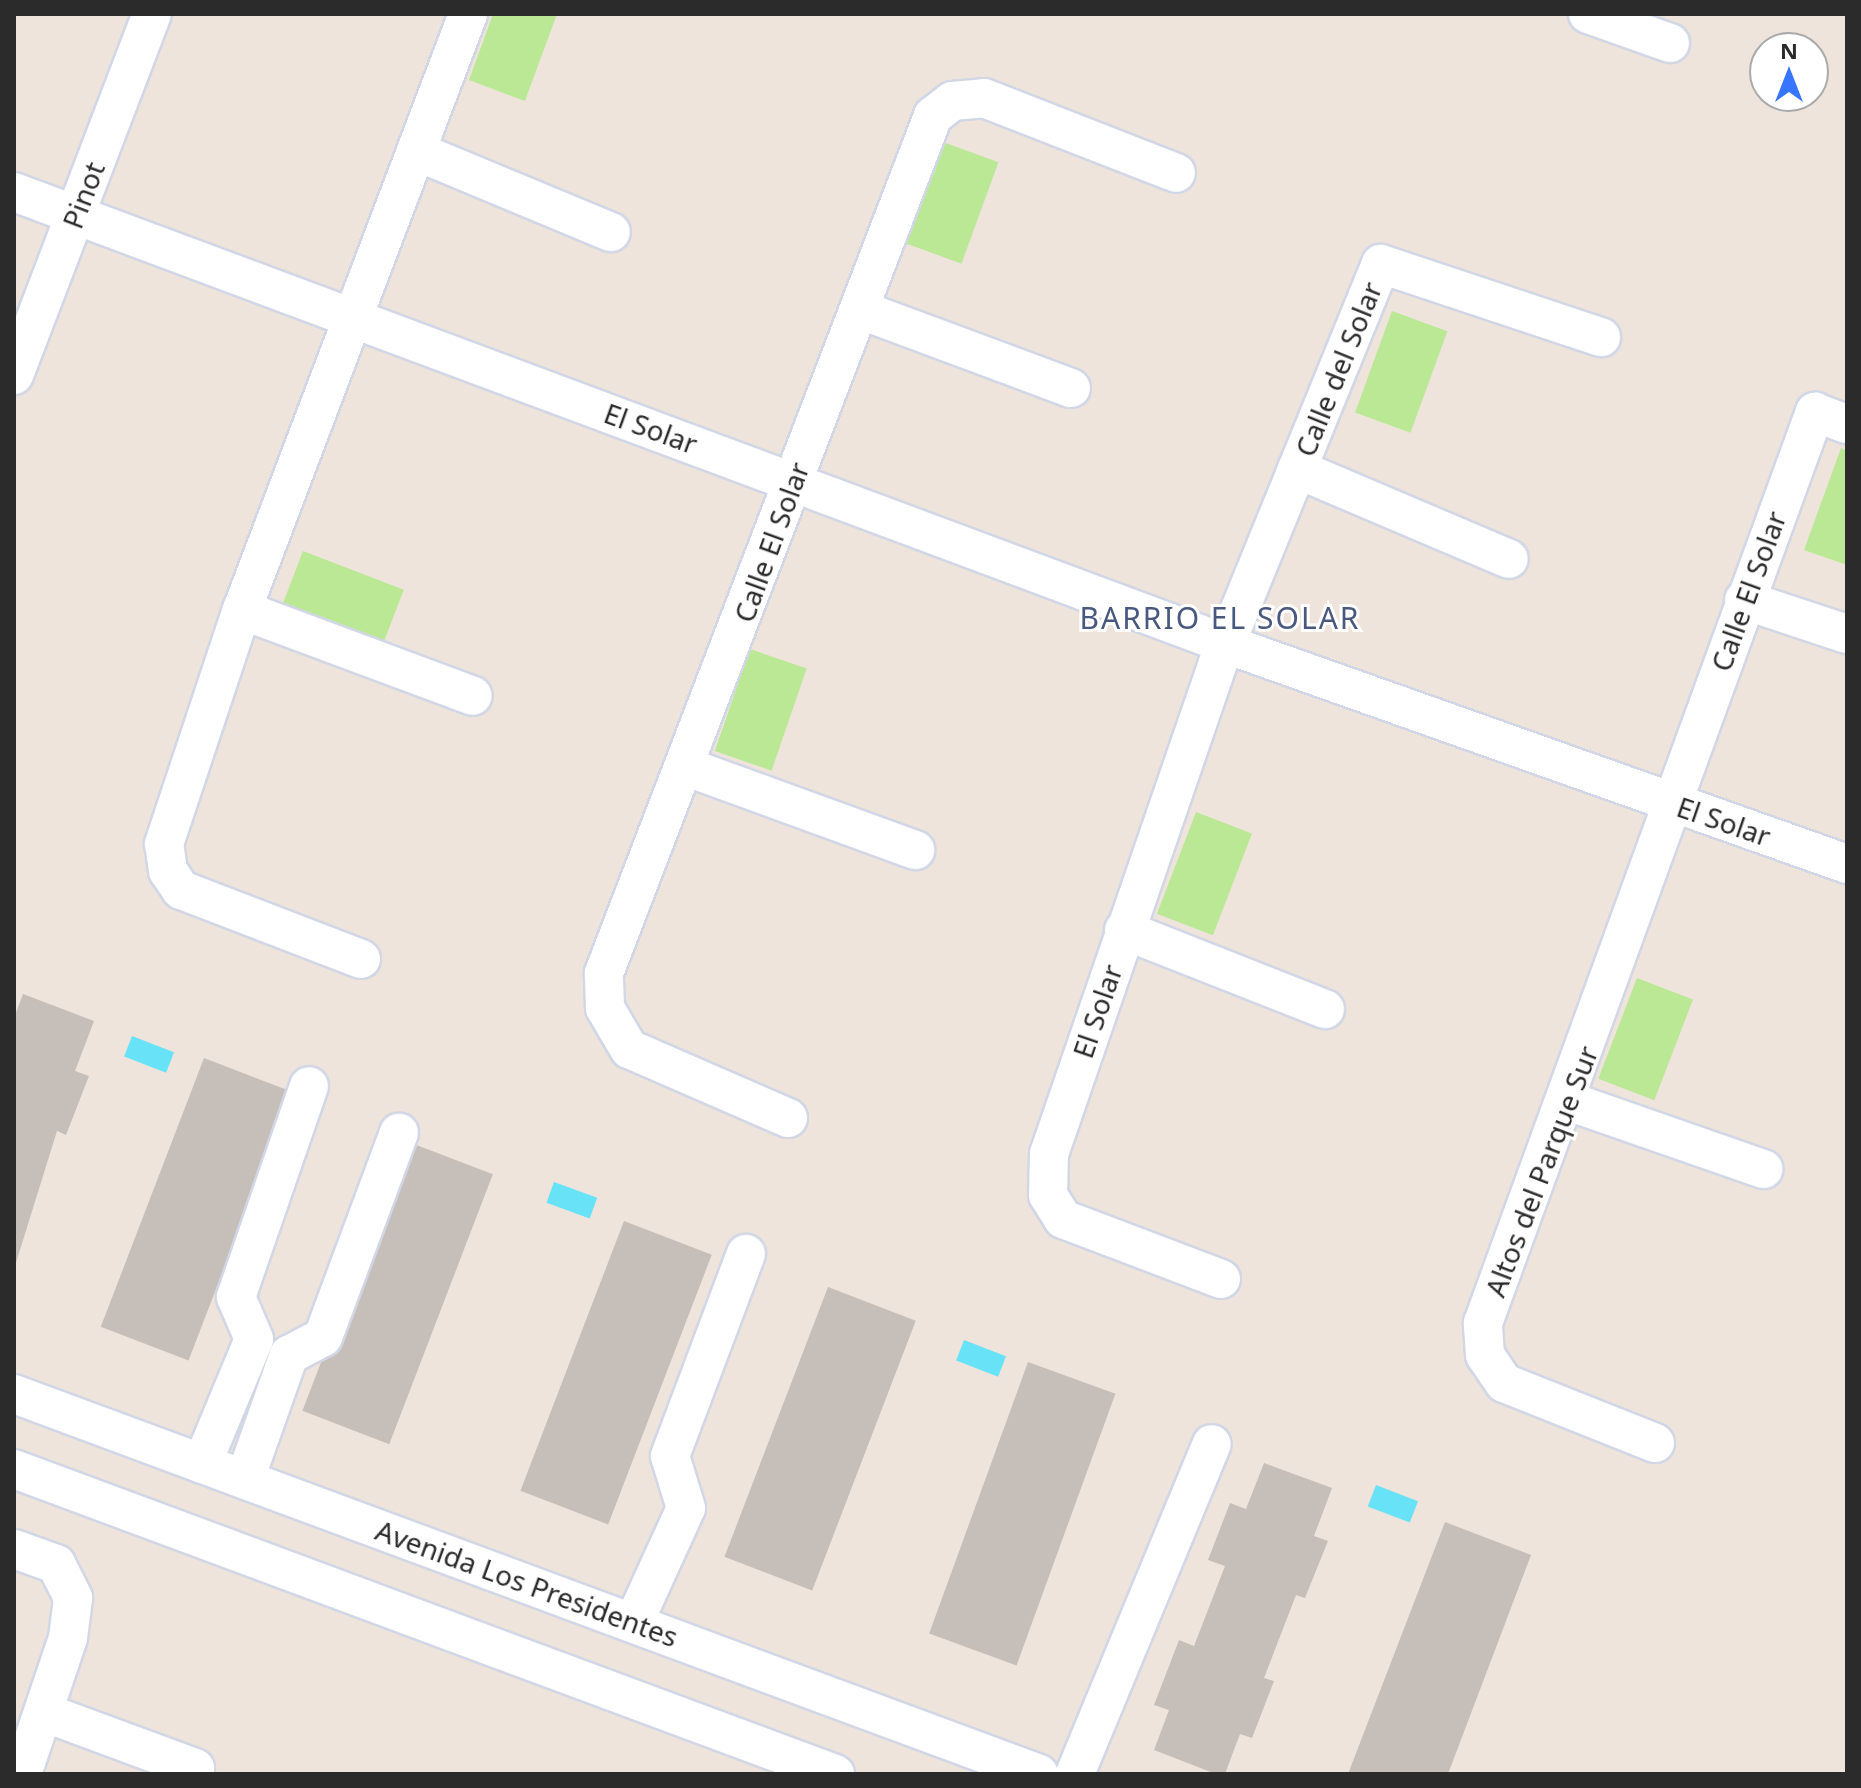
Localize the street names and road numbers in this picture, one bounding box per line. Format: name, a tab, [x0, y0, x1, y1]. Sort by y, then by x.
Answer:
street label: Pinot	[55, 157, 111, 233]
street label: Calle del Solar	[1288, 277, 1388, 461]
street label: El Solar	[600, 396, 702, 460]
street label: Calle El Solar	[727, 457, 815, 627]
street label: Calle El Solar	[1704, 506, 1792, 676]
street label: El Solar	[1673, 789, 1775, 853]
street label: El Solar	[1065, 960, 1129, 1062]
street label: Altos del Parque Sur	[1478, 1041, 1604, 1301]
street label: Avenida Los Presidentes	[371, 1513, 683, 1653]

